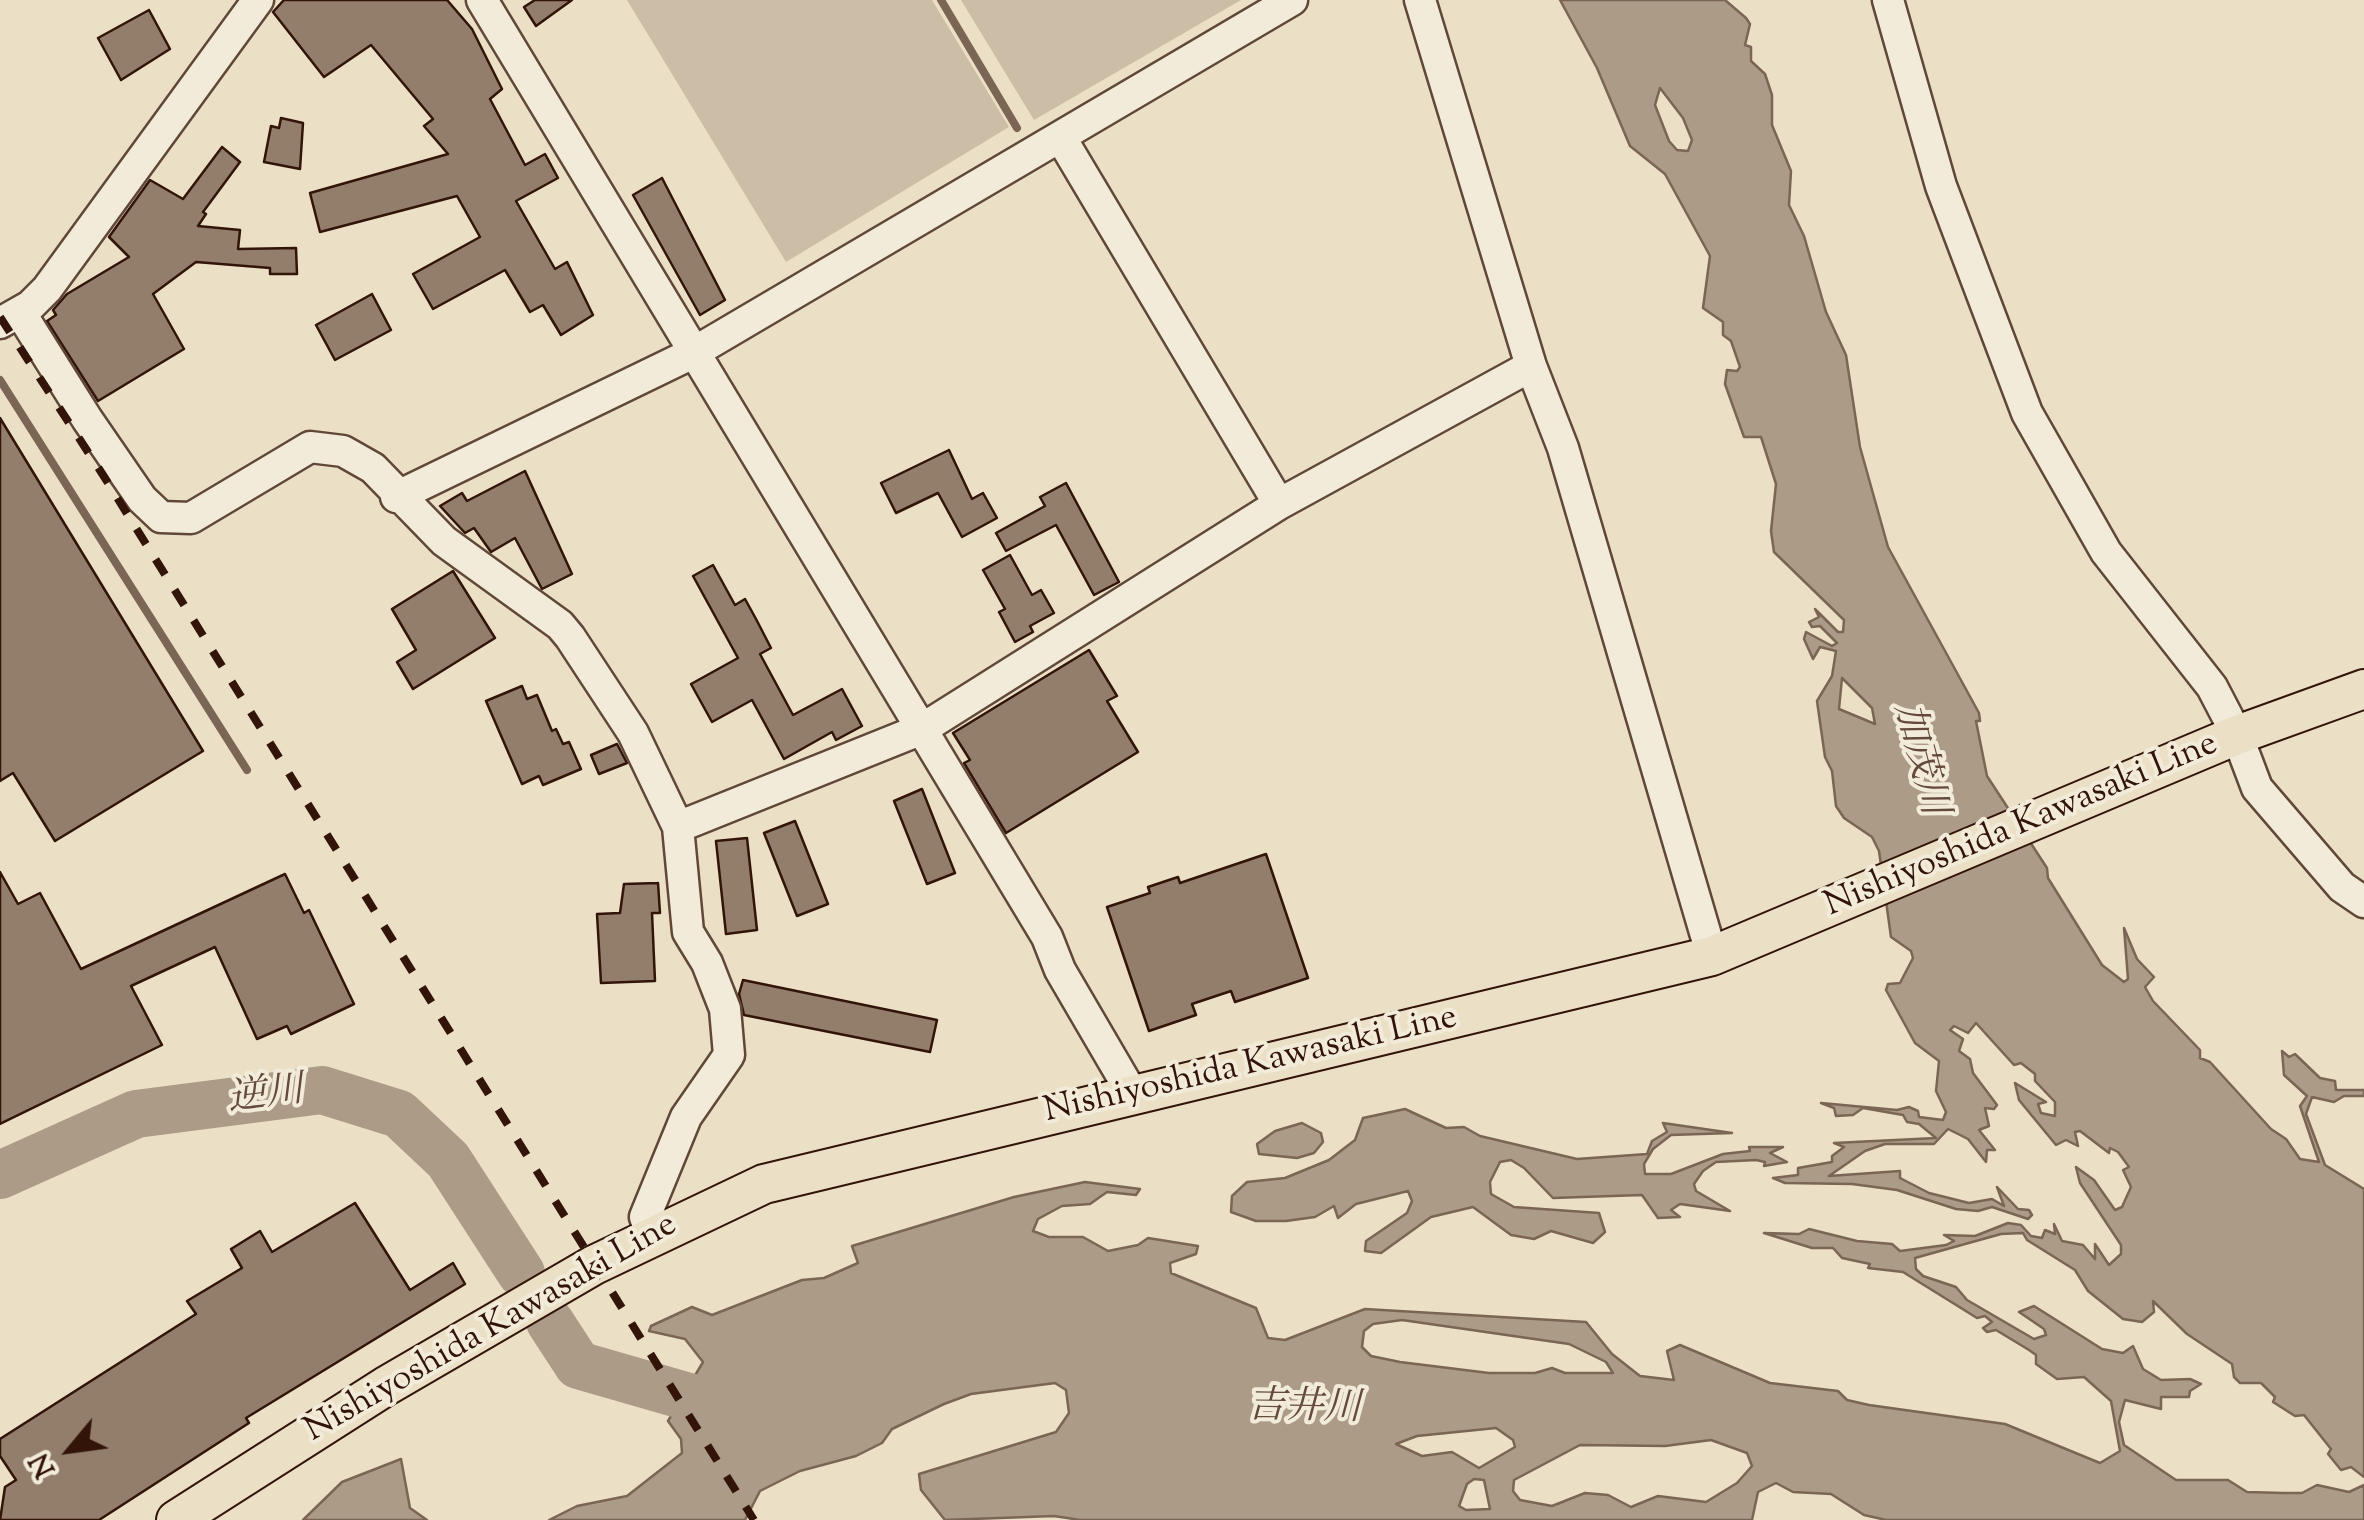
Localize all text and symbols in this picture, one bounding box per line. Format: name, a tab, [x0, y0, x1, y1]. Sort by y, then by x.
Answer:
water label: 加茂川	[1880, 699, 1954, 821]
street label: Nishiyoshida Kawasaki Line	[1819, 725, 2225, 929]
street label: Nishiyoshida Kawasaki Line	[1040, 999, 1462, 1135]
water label: 逆川	[226, 1071, 306, 1125]
street label: Nishiyoshida Kawasaki Line	[299, 1206, 685, 1454]
water label: 吉井川	[1247, 1387, 1361, 1435]
north arrow	[20, 1400, 120, 1500]
text: N	[21, 1445, 67, 1484]

